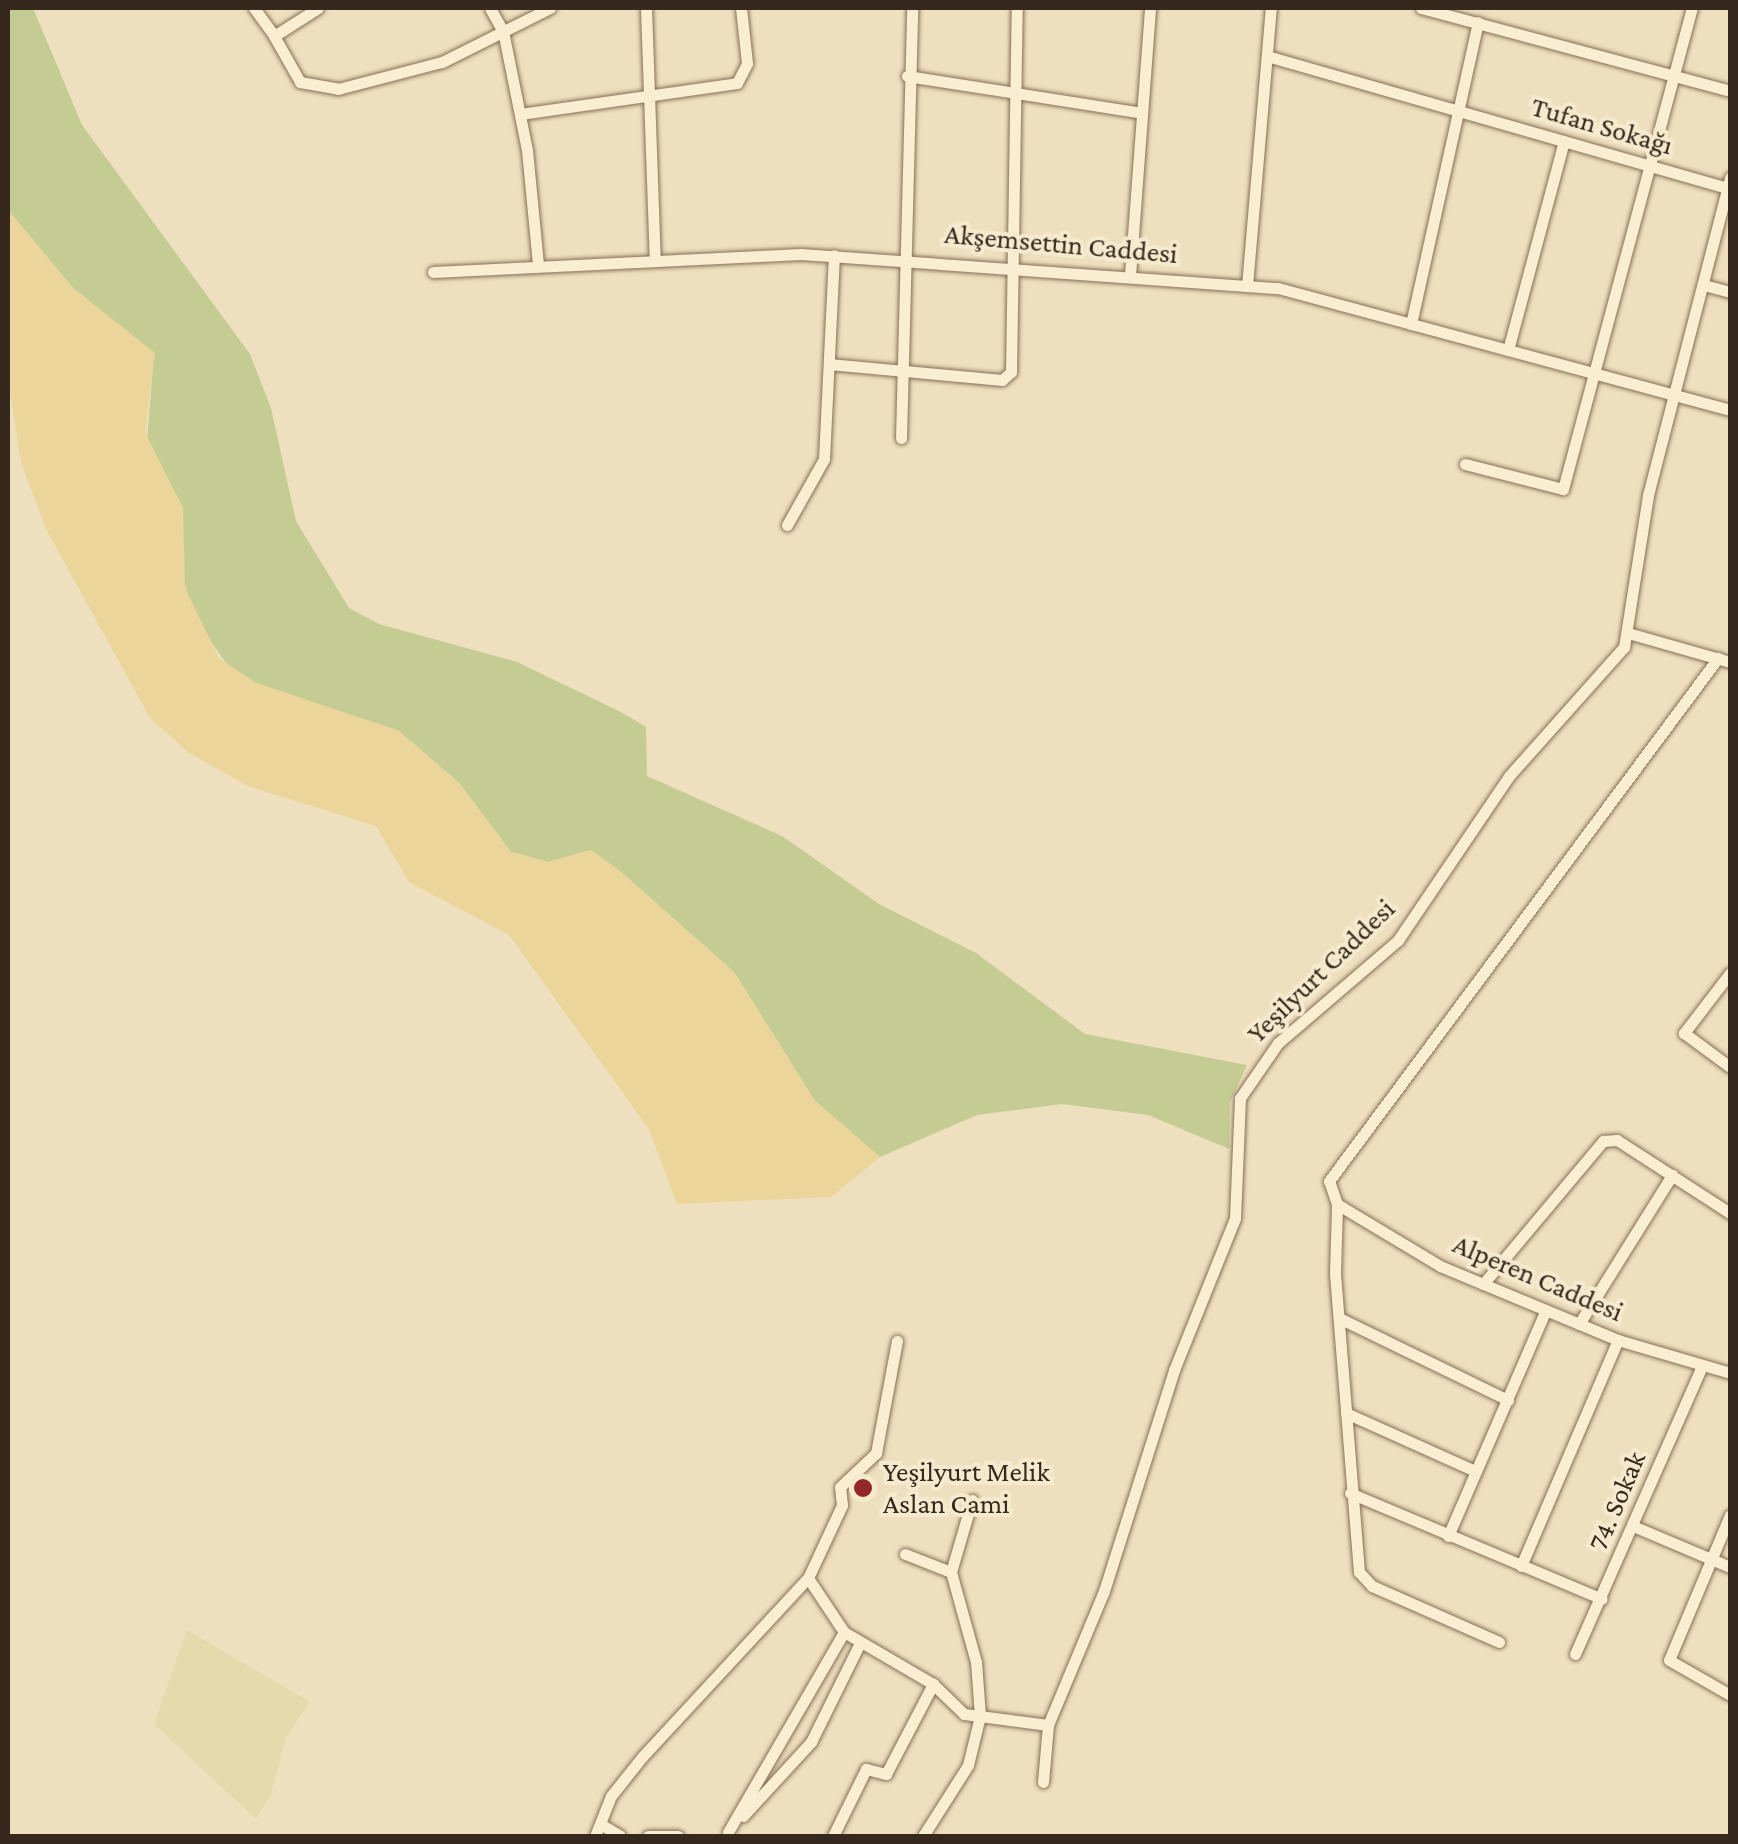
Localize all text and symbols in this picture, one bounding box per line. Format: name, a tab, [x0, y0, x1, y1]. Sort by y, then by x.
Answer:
street label: Tufan Sokağı	[1527, 90, 1677, 162]
street label: Akşemsettin Caddesi	[943, 217, 1179, 271]
street label: Yeşilyurt Caddesi	[1240, 892, 1402, 1050]
street label: Alperen Caddesi	[1448, 1227, 1628, 1329]
street label: 74. Sokak	[1581, 1446, 1653, 1556]
place label: Yeşilyurt Melik Aslan Cami	[883, 1455, 1050, 1521]
marker: Yeşilyurt Melik Aslan Cami	[852, 1477, 874, 1499]

